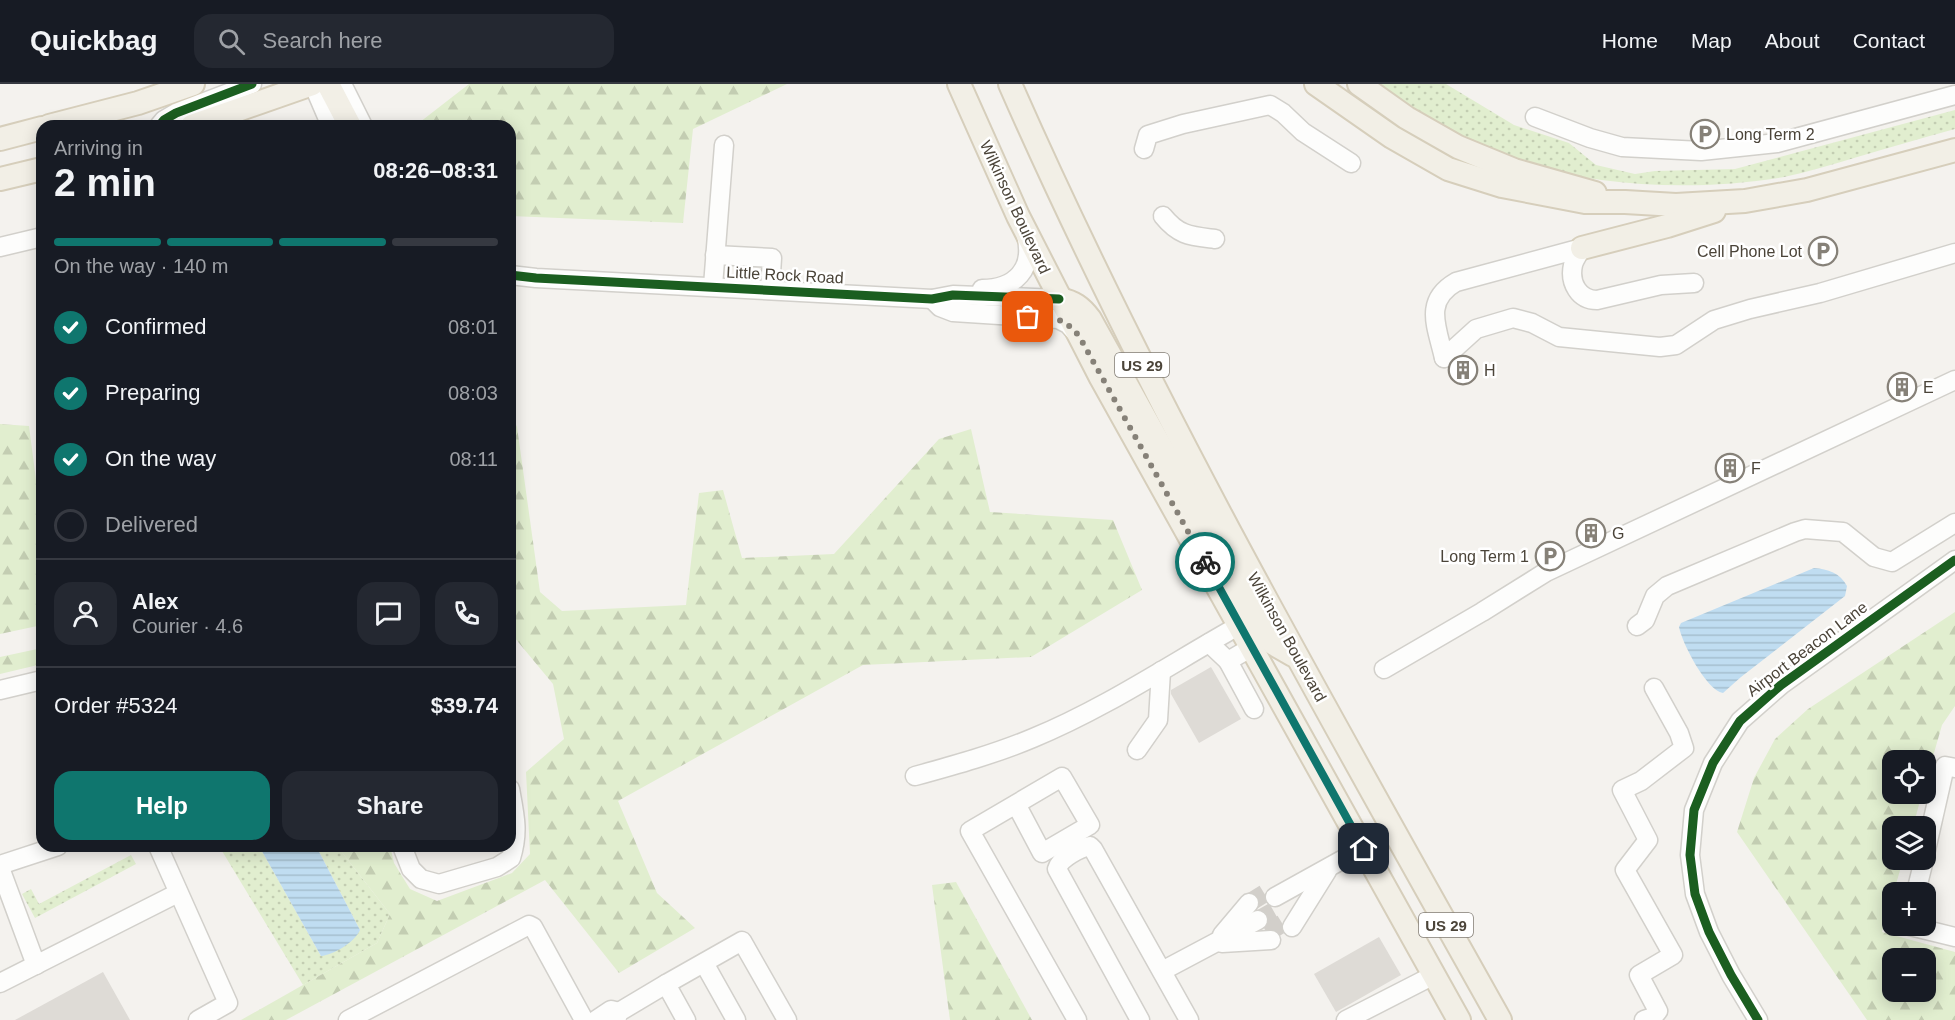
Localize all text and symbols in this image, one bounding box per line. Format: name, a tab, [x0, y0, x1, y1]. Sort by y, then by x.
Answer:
search box	[194, 14, 614, 68]
text: Quickbag	[30, 25, 158, 56]
icon: search	[215, 25, 248, 58]
text: Search here	[263, 28, 382, 53]
text: Home	[1602, 29, 1658, 52]
text: Map	[1691, 29, 1732, 52]
text: About	[1765, 29, 1820, 52]
text: Contact	[1853, 29, 1925, 52]
parking icon: Long Term 2	[1689, 118, 1721, 150]
place label: Long Term 2	[1726, 126, 1815, 143]
text: Arriving in	[54, 137, 143, 159]
street label: Wilkinson Boulevard	[977, 138, 1053, 276]
text: 08:26–08:31	[373, 158, 498, 183]
text: 2 min	[54, 161, 156, 204]
parking icon: Cell Phone Lot	[1807, 235, 1839, 267]
place label: Cell Phone Lot	[1697, 243, 1803, 260]
text: On the way · 140 m	[54, 255, 229, 277]
street label: Little Rock Road	[726, 263, 844, 287]
pin	[1002, 291, 1053, 342]
icon: bag	[1011, 300, 1044, 333]
icon: check	[54, 311, 87, 344]
text: Confirmed	[105, 314, 206, 339]
text: 08:01	[448, 316, 498, 338]
road number: US 29	[1115, 353, 1169, 377]
building icon: H	[1447, 354, 1479, 386]
place label: H	[1484, 362, 1496, 379]
building icon: E	[1886, 371, 1918, 403]
icon: check	[54, 377, 87, 410]
place label: E	[1923, 379, 1934, 396]
text: Preparing	[105, 380, 200, 405]
text: 08:03	[448, 382, 498, 404]
icon: check	[54, 443, 87, 476]
text: On the way	[105, 446, 216, 471]
text: 08:11	[449, 448, 498, 470]
building icon: F	[1714, 452, 1746, 484]
place label: F	[1751, 460, 1761, 477]
text: Delivered	[105, 512, 198, 537]
building icon: G	[1575, 517, 1607, 549]
place label: G	[1612, 525, 1624, 542]
courier	[1175, 532, 1235, 592]
parking icon: Long Term 1	[1534, 540, 1566, 572]
icon: bike	[1189, 546, 1222, 579]
place label: Long Term 1	[1440, 548, 1529, 565]
street label: Wilkinson Boulevard	[1244, 569, 1330, 705]
button: person	[54, 582, 117, 645]
button: chat	[357, 582, 420, 645]
button: phone	[435, 582, 498, 645]
text: Alex	[132, 589, 178, 614]
street label: Airport Beacon Lane	[1744, 598, 1870, 700]
text: Courier · 4.6	[132, 615, 243, 637]
text: Order #5324	[54, 693, 178, 718]
text: $39.74	[431, 693, 498, 718]
map controls	[1882, 750, 1936, 1002]
button: locate	[1882, 750, 1936, 804]
button: Help	[54, 771, 270, 840]
button: Share	[282, 771, 498, 840]
button: layers	[1882, 816, 1936, 870]
pin	[1338, 823, 1389, 874]
icon: home	[1347, 832, 1380, 865]
button: +	[1882, 882, 1936, 936]
road number: US 29	[1419, 913, 1473, 937]
button: −	[1882, 948, 1936, 1002]

